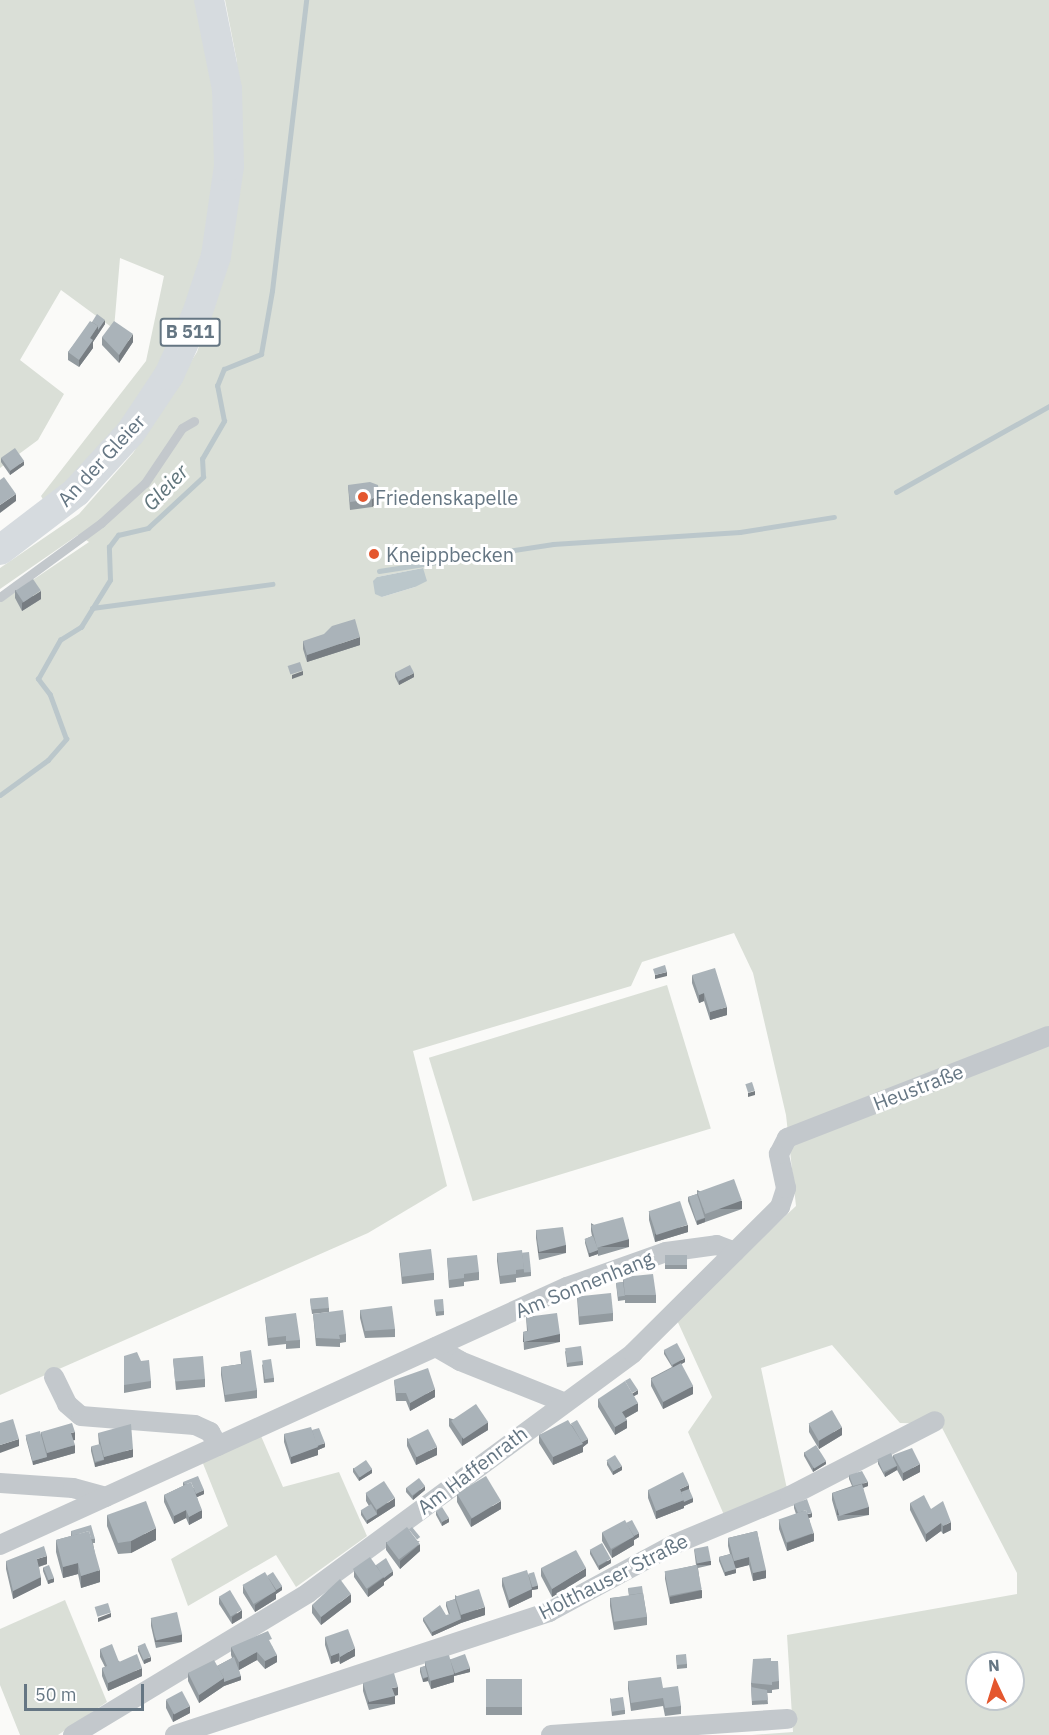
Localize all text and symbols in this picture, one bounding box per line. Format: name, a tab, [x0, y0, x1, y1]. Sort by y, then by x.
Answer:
road number: B 511	[158, 317, 222, 347]
street label: An der Gleier	[52, 409, 150, 511]
water label: Gleier	[137, 459, 193, 515]
place label: Friedenskapelle	[375, 485, 518, 509]
marker: Friedenskapelle	[356, 490, 370, 504]
place label: Kneippbecken	[386, 542, 514, 566]
marker: Kneippbecken	[367, 547, 381, 561]
street label: Heustraße	[869, 1059, 967, 1115]
street label: Am Sonnenhang	[511, 1245, 657, 1323]
street label: Am Haffenrath	[412, 1421, 532, 1519]
street label: Holthauser Straße	[534, 1528, 692, 1624]
north arrow	[965, 1651, 1025, 1711]
text: N	[987, 1655, 1000, 1675]
scale bar	[27, 1672, 147, 1710]
text: 50 m	[35, 1683, 77, 1706]

